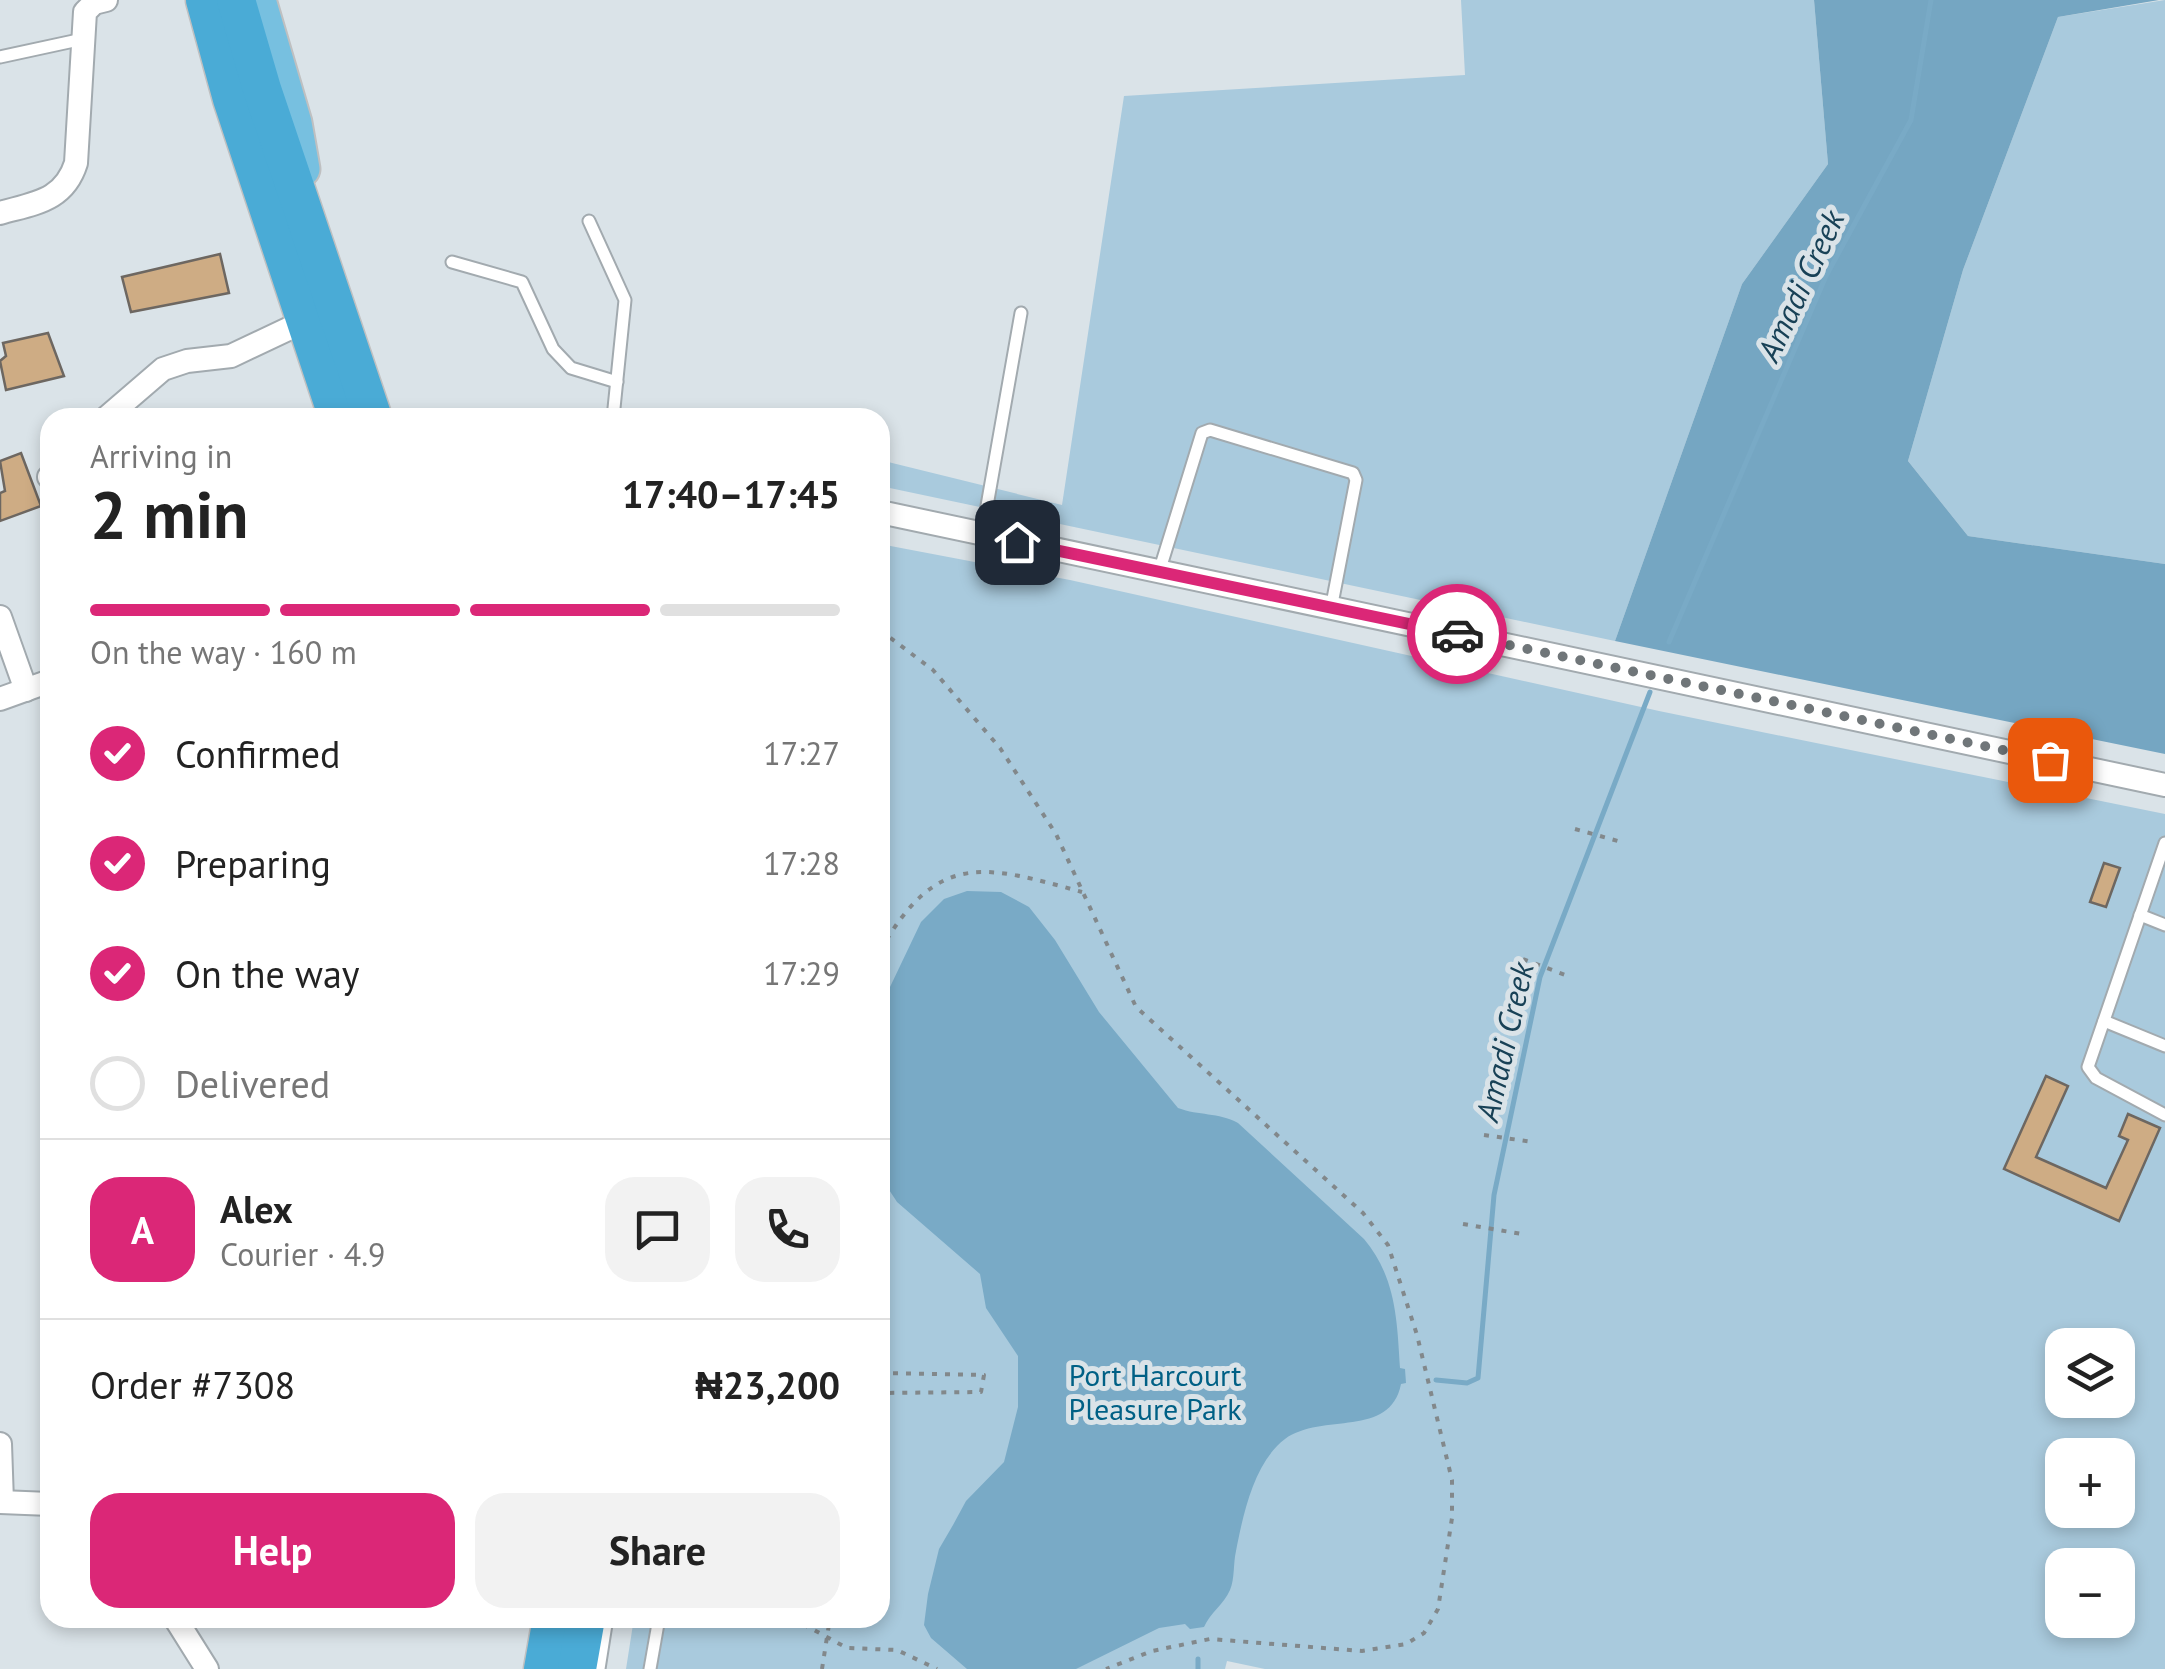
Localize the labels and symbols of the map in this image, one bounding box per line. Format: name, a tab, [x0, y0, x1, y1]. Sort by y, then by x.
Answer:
water label: Amadi Creek	[1746, 202, 1854, 370]
pin	[975, 500, 1060, 585]
courier	[1407, 584, 1507, 684]
pin	[2008, 718, 2093, 803]
water label: Amadi Creek	[1465, 957, 1543, 1127]
park label: Port Harcourt Pleasure Park	[1068, 1355, 1242, 1428]

